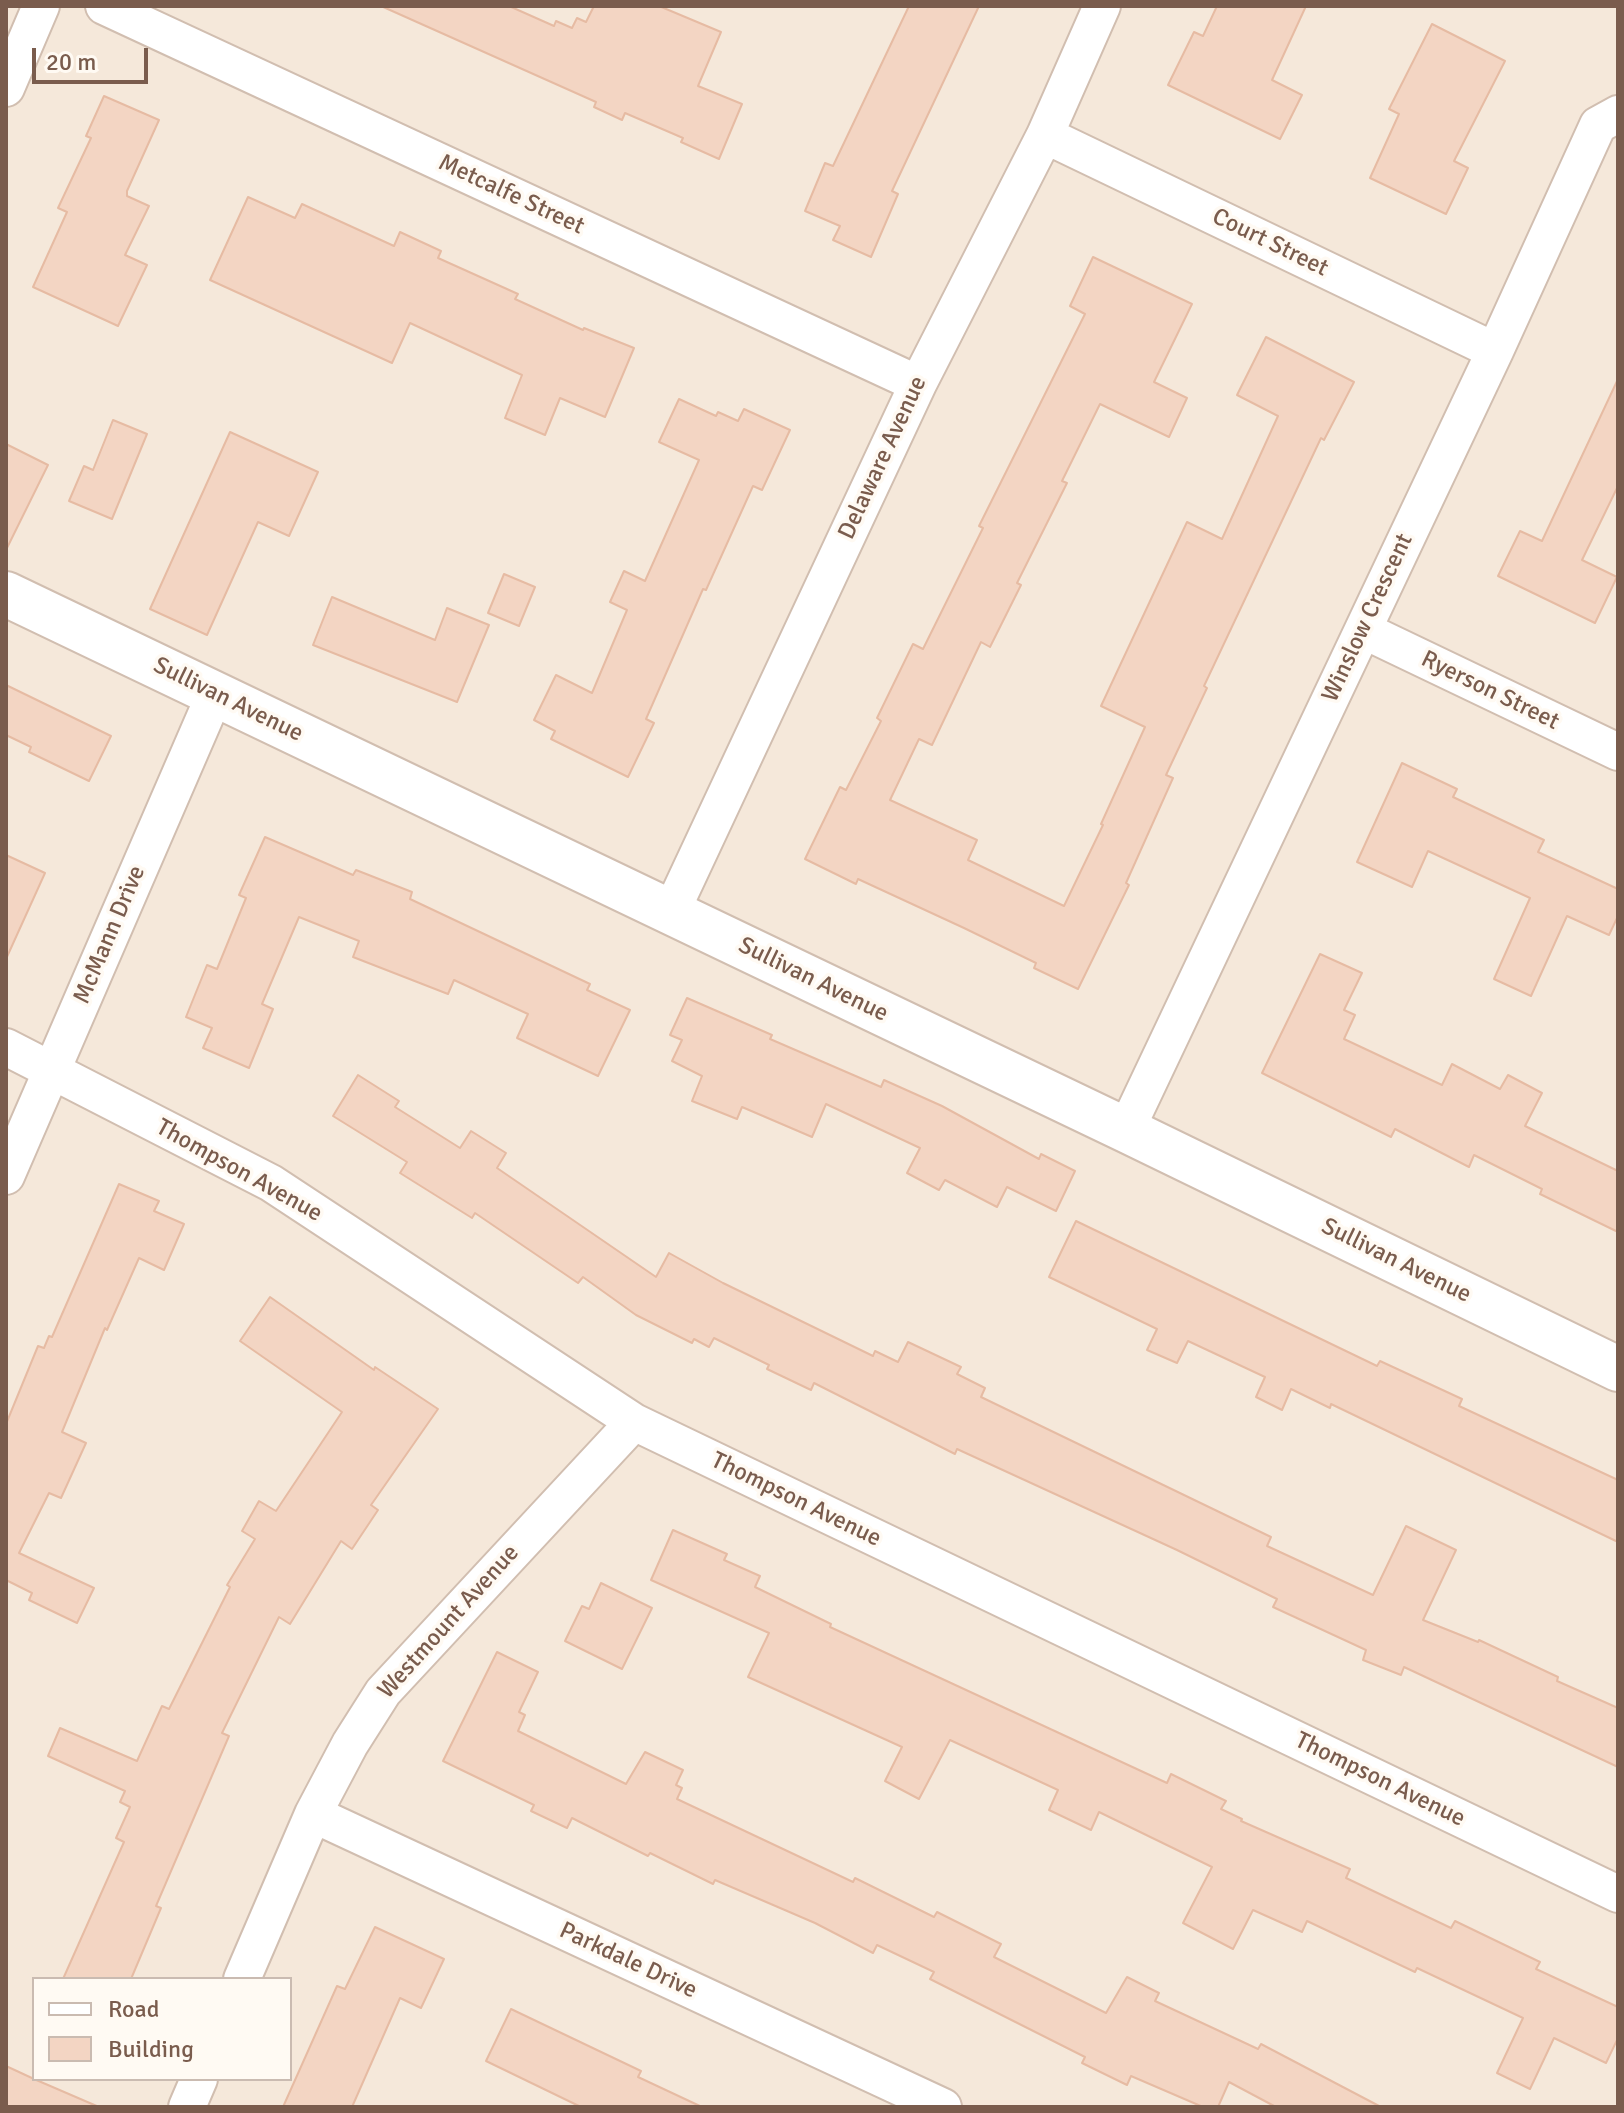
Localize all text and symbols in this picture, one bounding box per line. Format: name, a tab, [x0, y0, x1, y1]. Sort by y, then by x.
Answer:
scale bar	[36, 32, 152, 82]
text: 20 m	[46, 47, 96, 77]
street label: Metcalfe Street	[434, 149, 588, 241]
street label: Court Street	[1207, 203, 1333, 283]
street label: Delaware Avenue	[833, 372, 933, 544]
street label: Winslow Crescent	[1316, 529, 1420, 707]
street label: Ryerson Street	[1416, 645, 1564, 737]
street label: Sullivan Avenue	[148, 651, 308, 749]
street label: McMann Drive	[68, 862, 152, 1008]
street label: Sullivan Avenue	[733, 931, 893, 1029]
street label: Thompson Avenue	[151, 1113, 327, 1229]
street label: Sullivan Avenue	[1316, 1212, 1476, 1310]
street label: Thompson Avenue	[706, 1446, 886, 1554]
street label: Westmount Avenue	[372, 1539, 526, 1705]
street label: Thompson Avenue	[1290, 1726, 1470, 1834]
street label: Parkdale Drive	[555, 1917, 701, 2005]
legend	[32, 1977, 292, 2081]
text: Road	[108, 1994, 159, 2024]
text: Building	[108, 2034, 194, 2064]

